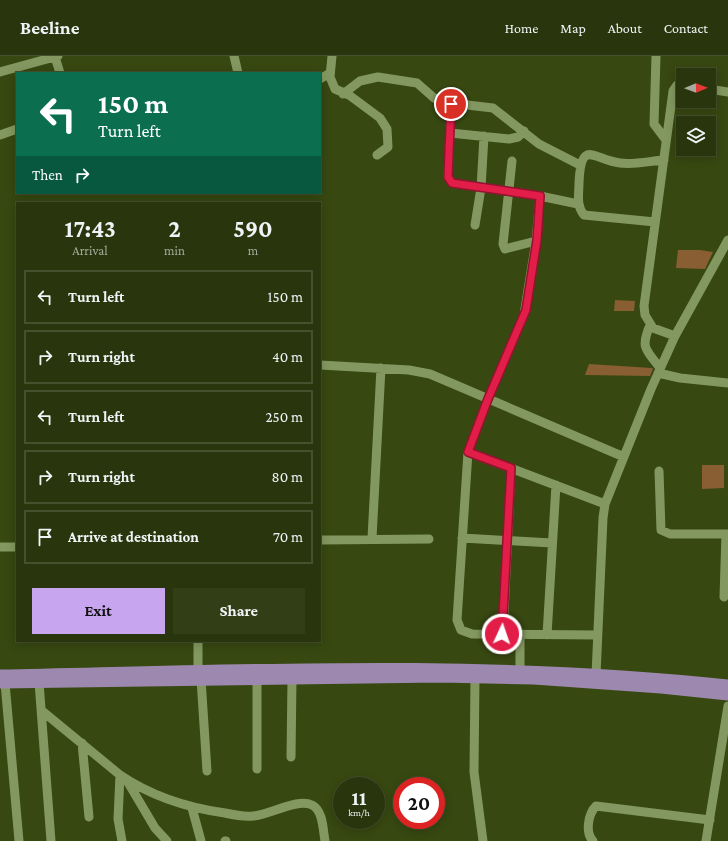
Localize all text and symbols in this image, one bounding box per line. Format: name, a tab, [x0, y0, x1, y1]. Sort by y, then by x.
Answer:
text: Beeline	[20, 17, 80, 38]
text: Home	[505, 20, 538, 36]
text: Map	[560, 20, 586, 36]
text: About	[608, 20, 642, 36]
text: Contact	[664, 20, 708, 36]
north arrow	[676, 68, 716, 108]
map controls	[676, 68, 716, 156]
pin	[434, 87, 468, 121]
icon: left	[32, 88, 84, 140]
text: 150 m	[98, 88, 168, 119]
icon: arrive	[440, 93, 462, 115]
button: layers	[676, 116, 716, 156]
text: Turn left	[98, 121, 161, 141]
icon: right	[71, 164, 93, 186]
text: Then	[32, 167, 63, 183]
text: 17:43	[64, 215, 116, 242]
text: 2	[168, 215, 181, 242]
text: 590	[233, 215, 273, 242]
text: Arrival	[72, 243, 108, 258]
text: min	[164, 243, 185, 258]
text: m	[248, 243, 258, 258]
icon: left	[34, 286, 56, 308]
text: Turn left	[68, 289, 124, 305]
text: 150 m	[268, 289, 303, 305]
icon: right	[34, 346, 56, 368]
text: Turn right	[68, 349, 135, 365]
text: 40 m	[272, 349, 303, 365]
icon: left	[34, 406, 56, 428]
text: Turn left	[68, 409, 124, 425]
text: 250 m	[265, 409, 303, 425]
icon: right	[34, 466, 56, 488]
text: Turn right	[68, 469, 135, 485]
text: 80 m	[272, 469, 303, 485]
icon: arrive	[34, 526, 56, 548]
text: Arrive at destination	[68, 529, 199, 545]
text: 70 m	[273, 529, 303, 545]
button: Exit	[32, 588, 165, 634]
button: Share	[173, 588, 305, 634]
position arrow	[481, 613, 523, 655]
speed limit sign: 20	[393, 777, 445, 829]
text: 11	[352, 787, 366, 809]
text: km/h	[348, 807, 370, 818]

